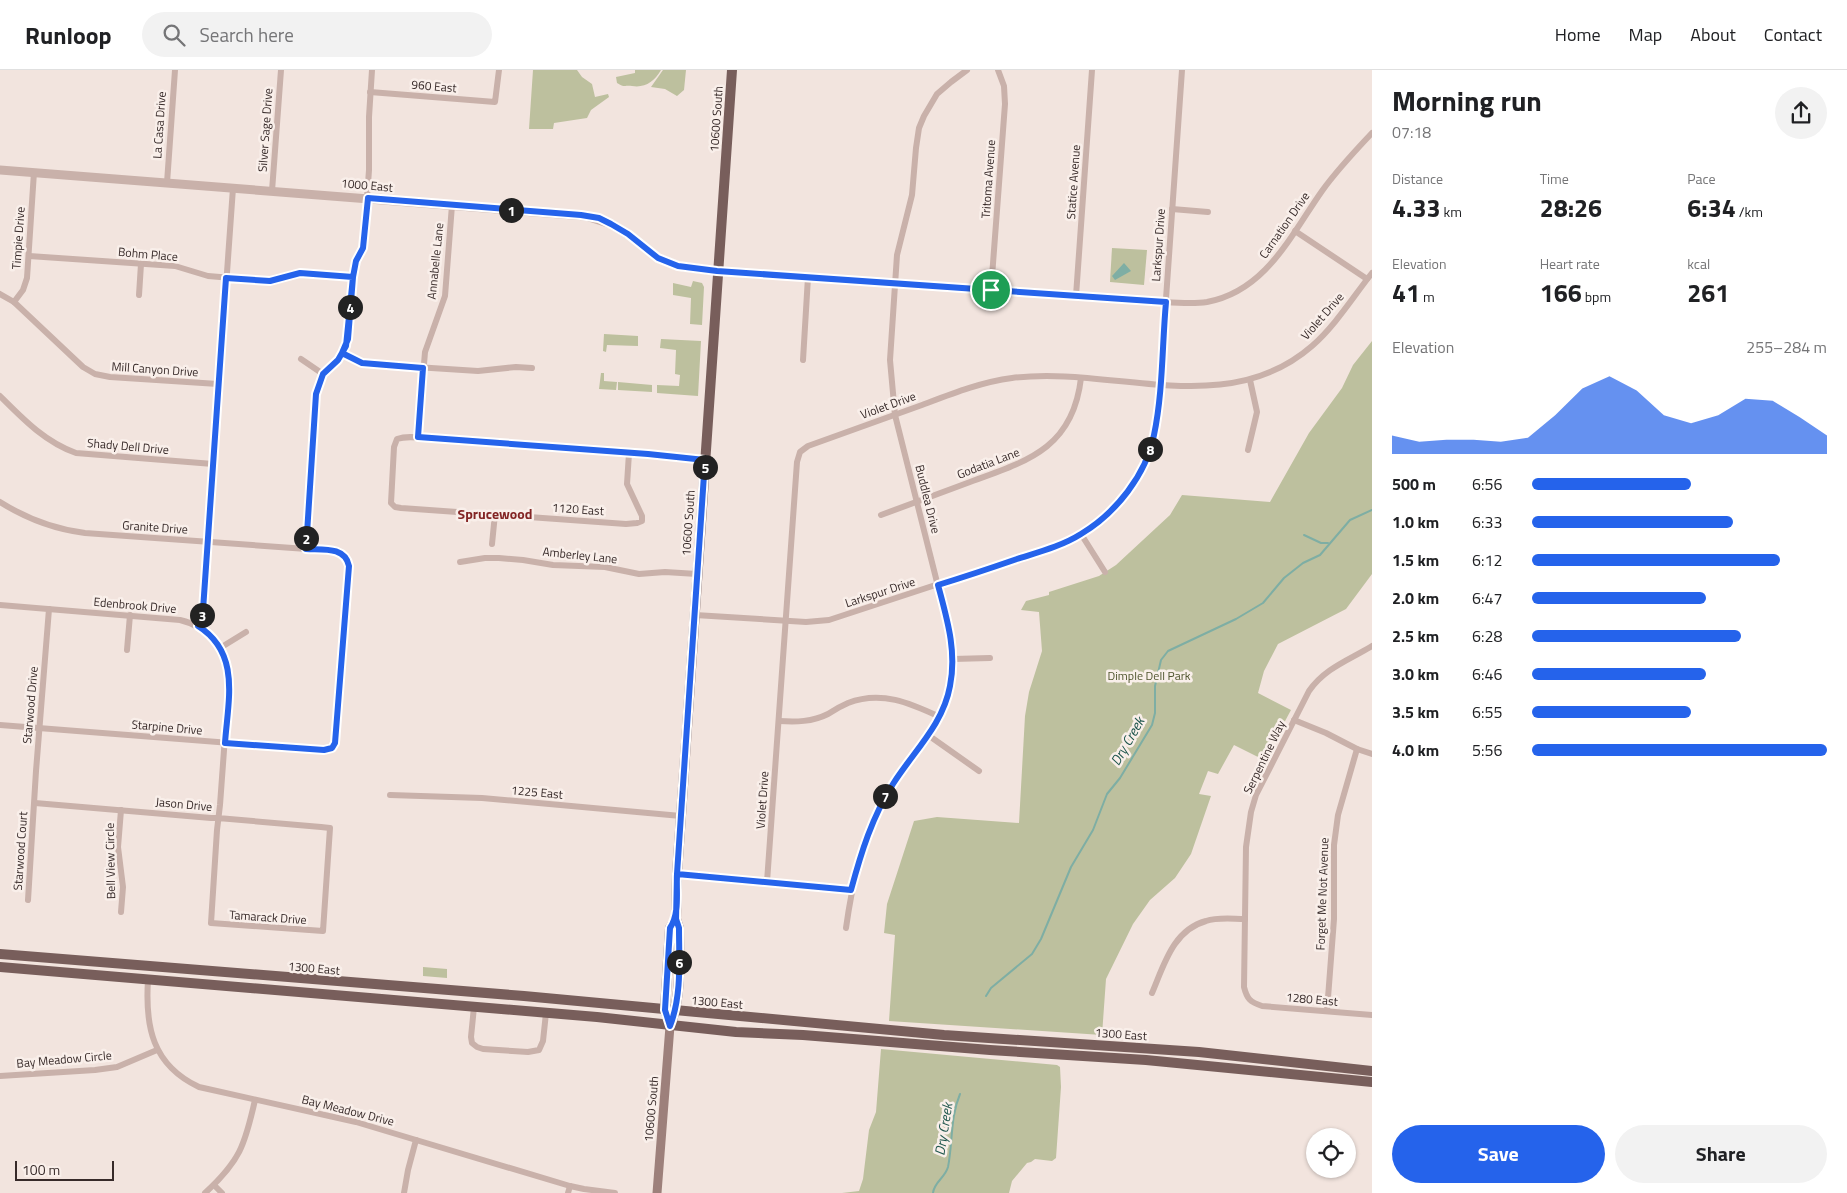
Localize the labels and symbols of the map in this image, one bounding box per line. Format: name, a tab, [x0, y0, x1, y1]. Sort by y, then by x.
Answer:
street label: 960 East	[411, 75, 458, 98]
street label: 10600 South	[704, 85, 728, 153]
street label: Silver Sage Drive	[253, 87, 277, 173]
street label: La Casa Drive	[147, 91, 171, 159]
street label: Tritoma Avenue	[976, 139, 1000, 219]
street label: Statice Avenue	[1061, 144, 1085, 220]
street label: 1000 East	[340, 173, 394, 197]
street label: Carnation Drive	[1254, 188, 1314, 262]
pin: 1	[498, 198, 524, 222]
street label: Timpie Drive	[6, 206, 30, 270]
street label: Larkspur Drive	[1146, 208, 1170, 282]
street label: Annabelle Lane	[422, 222, 448, 300]
street label: Bohm Place	[117, 242, 179, 266]
pin	[970, 269, 1012, 311]
street label: Violet Drive	[1296, 288, 1348, 344]
pin: 4	[338, 294, 362, 320]
street label: Mill Canyon Drive	[111, 356, 199, 382]
street label: Violet Drive	[858, 386, 918, 424]
street label: Shady Dell Drive	[86, 433, 170, 459]
pin: 8	[1138, 436, 1162, 462]
street label: Godatia Lane	[954, 442, 1022, 484]
pin: 5	[692, 454, 718, 480]
street label: Buddlea Drive	[910, 463, 946, 535]
street label: 10600 South	[676, 489, 700, 557]
street label: 1120 East	[551, 498, 605, 520]
district label: Sprucewood	[458, 503, 532, 524]
street label: Granite Drive	[122, 515, 188, 539]
pin: 2	[294, 526, 318, 550]
street label: Amberley Lane	[542, 542, 618, 568]
street label: Larkspur Drive	[842, 572, 918, 612]
street label: Edenbrook Drive	[93, 592, 177, 618]
pin: 3	[190, 602, 214, 628]
street label: Starwood Drive	[17, 665, 43, 745]
park label: Dimple Dell Park	[1107, 666, 1191, 685]
water label: Dry Creek	[1105, 711, 1150, 769]
street label: Starpine Drive	[131, 714, 203, 740]
street label: Serpentine Way	[1238, 717, 1290, 797]
street label: Violet Drive	[751, 770, 773, 830]
street label: 1225 East	[510, 780, 564, 804]
pin: 7	[872, 784, 898, 808]
street label: Jason Drive	[155, 792, 213, 816]
street label: Starwood Court	[8, 810, 32, 891]
street label: Bell View Circle	[100, 823, 120, 899]
street label: Forget Me Not Avenue	[1311, 837, 1333, 951]
street label: Tamarack Drive	[229, 905, 307, 929]
pin: 6	[666, 950, 692, 974]
street label: 1300 East	[287, 956, 341, 980]
street label: 1280 East	[1285, 987, 1339, 1011]
street label: 1300 East	[690, 990, 744, 1014]
street label: 1300 East	[1094, 1023, 1148, 1045]
street label: Bay Meadow Circle	[16, 1045, 112, 1073]
street label: 10600 South	[639, 1075, 663, 1143]
street label: Bay Meadow Drive	[300, 1089, 396, 1131]
water label: Dry Creek	[928, 1100, 958, 1157]
scale bar	[15, 1158, 114, 1181]

